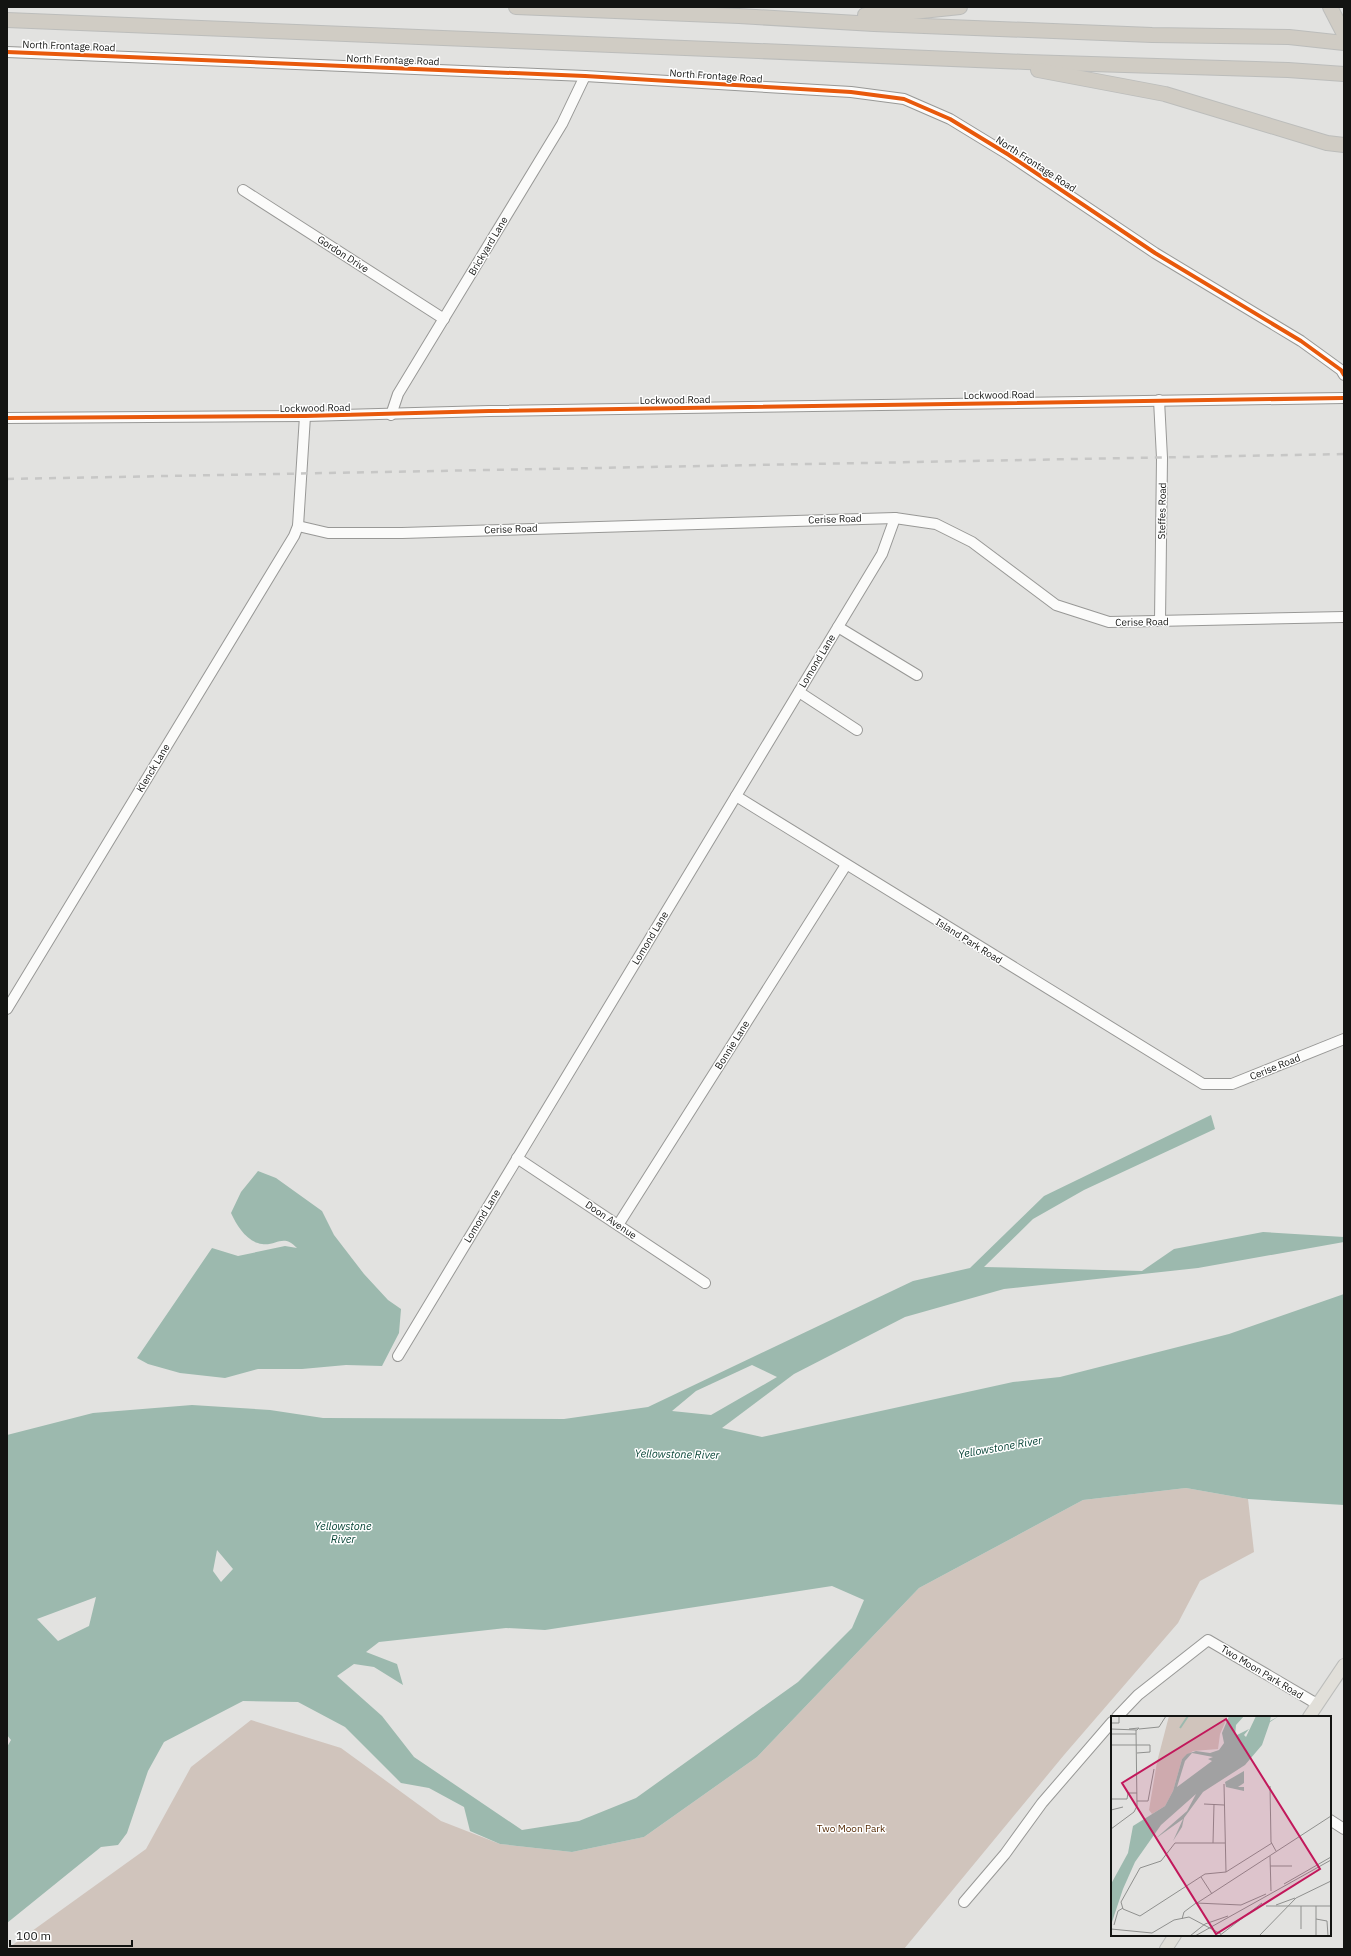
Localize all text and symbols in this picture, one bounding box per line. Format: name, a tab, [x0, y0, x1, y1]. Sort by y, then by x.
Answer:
street label: North Frontage Road	[22, 38, 116, 54]
street label: North Frontage Road	[346, 52, 440, 68]
street label: North Frontage Road	[669, 66, 763, 86]
street label: North Frontage Road	[993, 133, 1079, 195]
street label: Brickyard Lane	[465, 214, 511, 278]
street label: Gordon Drive	[315, 233, 372, 276]
street label: Lockwood Road	[963, 388, 1035, 402]
street label: Lockwood Road	[639, 393, 711, 407]
street label: Lockwood Road	[279, 401, 351, 415]
street label: Steffes Road	[1155, 482, 1169, 540]
street label: Cerise Road	[808, 512, 862, 526]
street label: Cerise Road	[484, 522, 538, 536]
street label: Cerise Road	[1115, 615, 1169, 629]
street label: Lomond Lane	[796, 631, 838, 690]
street label: Klenck Lane	[133, 741, 173, 795]
street label: Lomond Lane	[629, 908, 671, 967]
street label: Island Park Road	[933, 915, 1005, 967]
street label: Bonnie Lane	[712, 1018, 752, 1072]
street label: Cerise Road	[1248, 1051, 1302, 1083]
street label: Lomond Lane	[461, 1186, 503, 1245]
street label: Doon Avenue	[583, 1198, 640, 1242]
water label: Yellowstone River	[957, 1433, 1044, 1461]
water label: Yellowstone River	[635, 1446, 720, 1462]
water label: Yellowstone River	[314, 1519, 372, 1546]
street label: Two Moon Park Road	[1218, 1642, 1306, 1702]
inset map	[1111, 1716, 1331, 1936]
park label: Two Moon Park	[817, 1822, 886, 1835]
scale bar	[10, 1922, 132, 1948]
text: 100 m	[16, 1928, 51, 1943]

